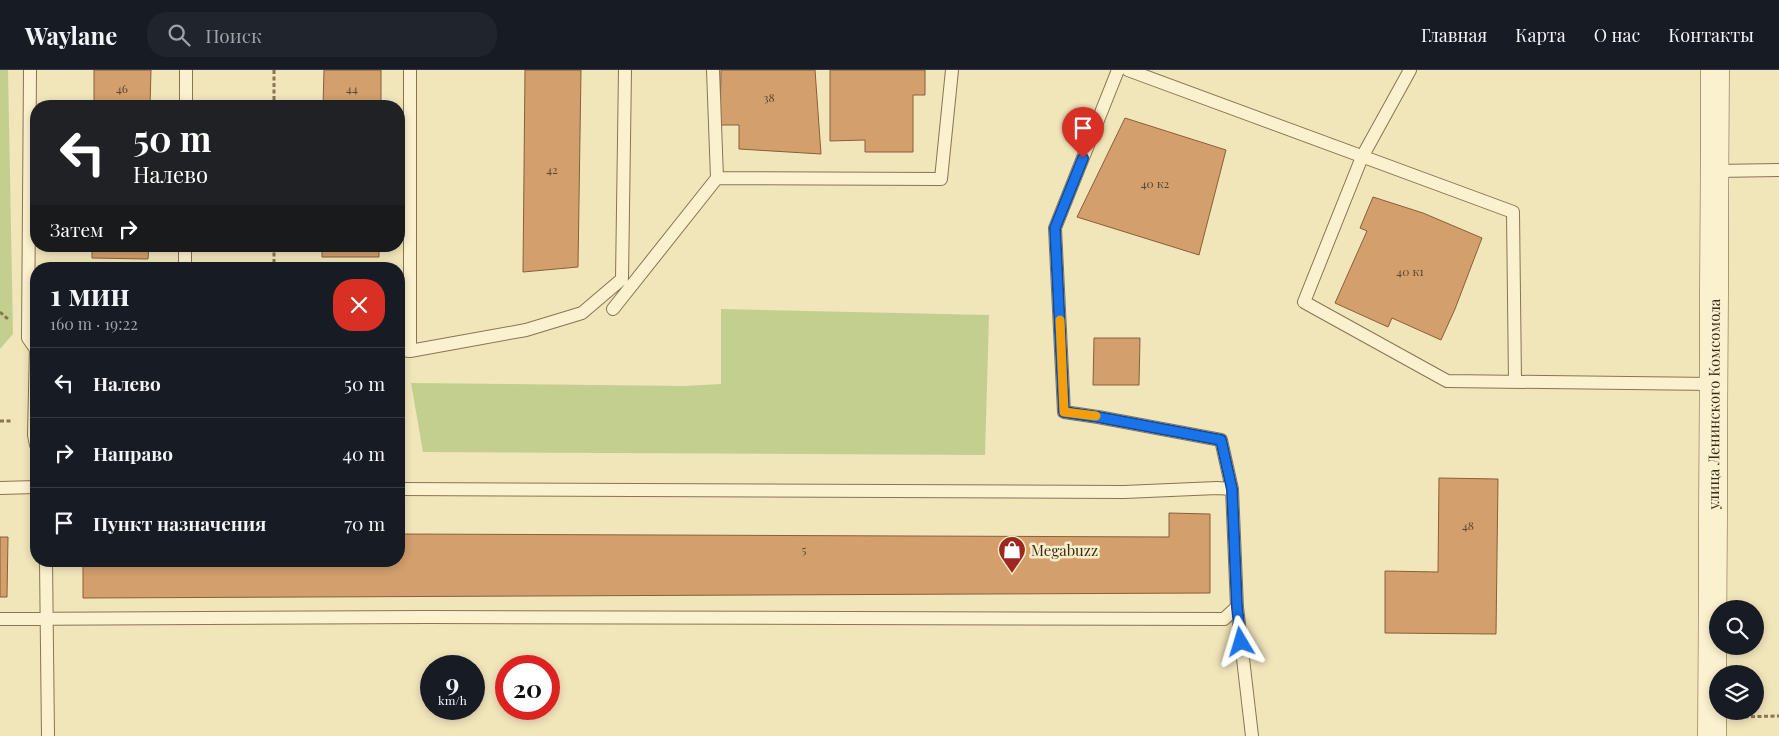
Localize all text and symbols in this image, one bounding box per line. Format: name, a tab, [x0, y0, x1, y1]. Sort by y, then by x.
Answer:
search box	[147, 12, 497, 57]
text: Waylane	[25, 19, 117, 51]
icon: search	[165, 21, 193, 49]
text: Поиск	[205, 22, 262, 48]
text: Главная	[1421, 23, 1487, 47]
text: Карта	[1515, 23, 1566, 47]
text: О нас	[1594, 23, 1640, 47]
text: Контакты	[1668, 23, 1754, 47]
house number: 46	[116, 80, 128, 96]
house number: 44	[346, 80, 358, 96]
house number: 38	[763, 89, 775, 105]
pin	[1062, 107, 1104, 158]
text: 50 m	[133, 114, 211, 161]
icon: arrive	[1069, 114, 1097, 142]
icon: left	[50, 120, 115, 185]
text: Налево	[133, 159, 208, 189]
house number: 42	[546, 161, 558, 177]
house number: 40 к2	[1141, 175, 1170, 191]
icon: right	[114, 215, 142, 243]
text: Затем	[50, 216, 104, 242]
house number: 40 к1	[1396, 263, 1424, 279]
text: 1 мин	[50, 274, 130, 314]
button: close	[333, 279, 385, 331]
street label: улица Ленинского Комсомола	[1703, 298, 1724, 510]
text: 160 m · 19:22	[50, 313, 138, 334]
icon: left	[50, 369, 78, 397]
text: Налево	[93, 370, 161, 396]
text: 50 m	[344, 370, 385, 396]
icon: right	[50, 439, 78, 467]
text: Направо	[93, 440, 173, 466]
text: 40 m	[343, 440, 385, 466]
icon: arrive	[50, 509, 78, 537]
text: Пункт назначения	[93, 510, 266, 536]
text: 70 m	[344, 510, 385, 536]
house number: 48	[1462, 517, 1474, 533]
shop icon: Megabuzz	[997, 535, 1027, 574]
place label: Megabuzz	[1031, 540, 1098, 560]
house number: 5	[802, 541, 807, 557]
map controls	[1709, 600, 1764, 720]
button: search	[1709, 600, 1764, 655]
position arrow	[1214, 615, 1266, 667]
speed limit sign: 20	[495, 655, 560, 720]
text: 9	[446, 665, 459, 698]
button: layers	[1709, 665, 1764, 720]
text: km/h	[438, 692, 467, 708]

